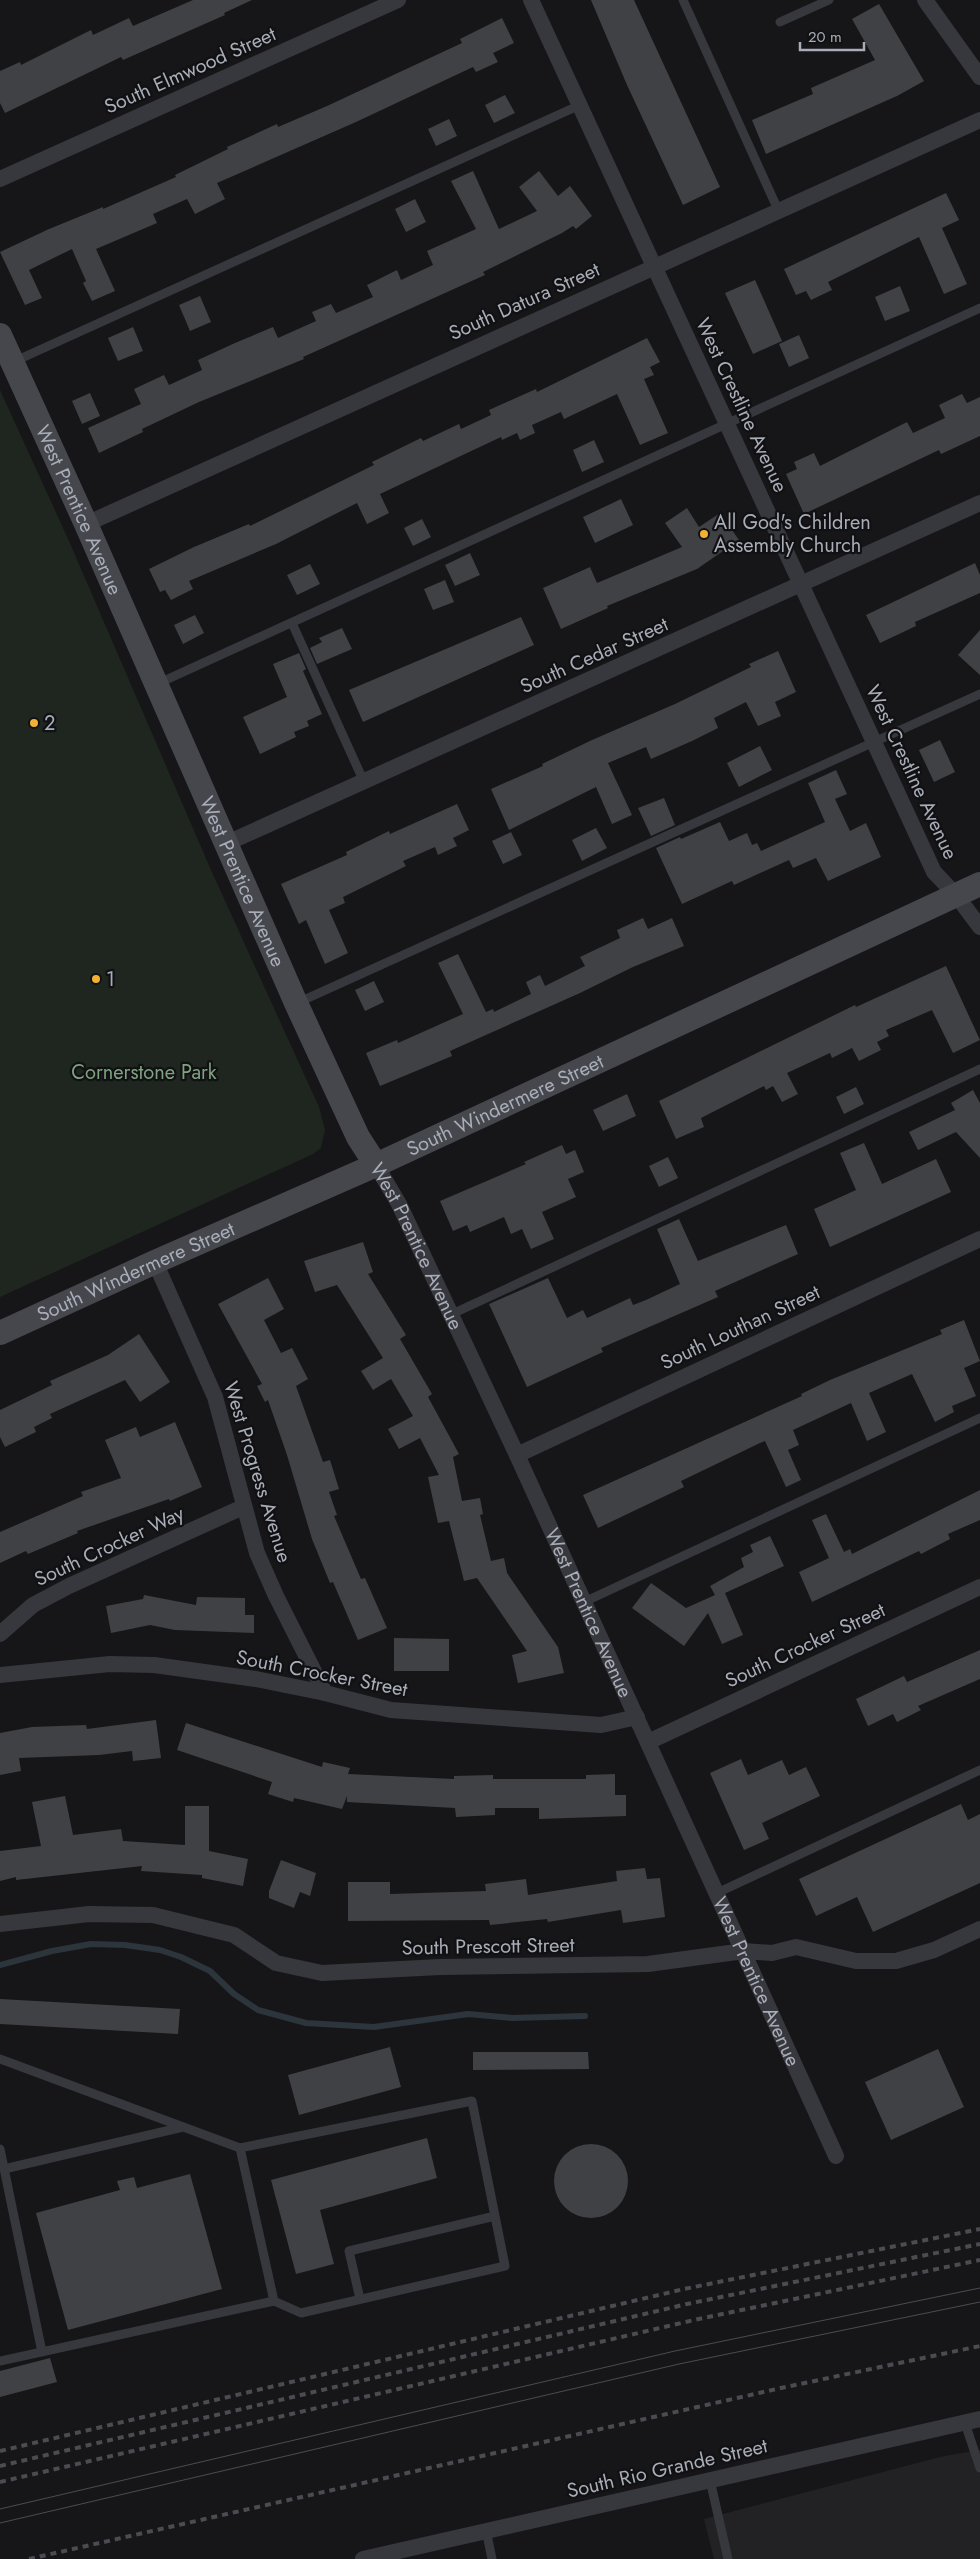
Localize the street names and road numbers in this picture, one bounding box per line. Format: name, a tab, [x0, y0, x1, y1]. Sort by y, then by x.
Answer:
street label: South Elmwood Street	[100, 19, 281, 121]
street label: South Datura Street	[444, 255, 604, 348]
street label: West Crestline Avenue	[688, 313, 795, 497]
street label: West Prentice Avenue	[28, 420, 129, 600]
street label: South Cedar Street	[516, 610, 673, 701]
street label: West Crestline Avenue	[858, 680, 965, 864]
street label: West Prentice Avenue	[192, 792, 292, 972]
street label: South Windermere Street	[402, 1047, 609, 1164]
street label: West Prentice Avenue	[363, 1157, 470, 1335]
street label: South Windermere Street	[32, 1215, 240, 1329]
street label: South Louthan Street	[656, 1278, 825, 1377]
street label: West Progress Avenue	[216, 1378, 299, 1566]
street label: South Crocker Way	[30, 1499, 189, 1594]
street label: West Prentice Avenue	[537, 1523, 640, 1703]
street label: South Crocker Street	[720, 1596, 890, 1695]
street label: South Crocker Street	[234, 1643, 410, 1704]
street label: West Prentice Avenue	[705, 1892, 807, 2071]
street label: South Prescott Street	[401, 1930, 575, 1963]
street label: South Rio Grande Street	[564, 2431, 770, 2506]

